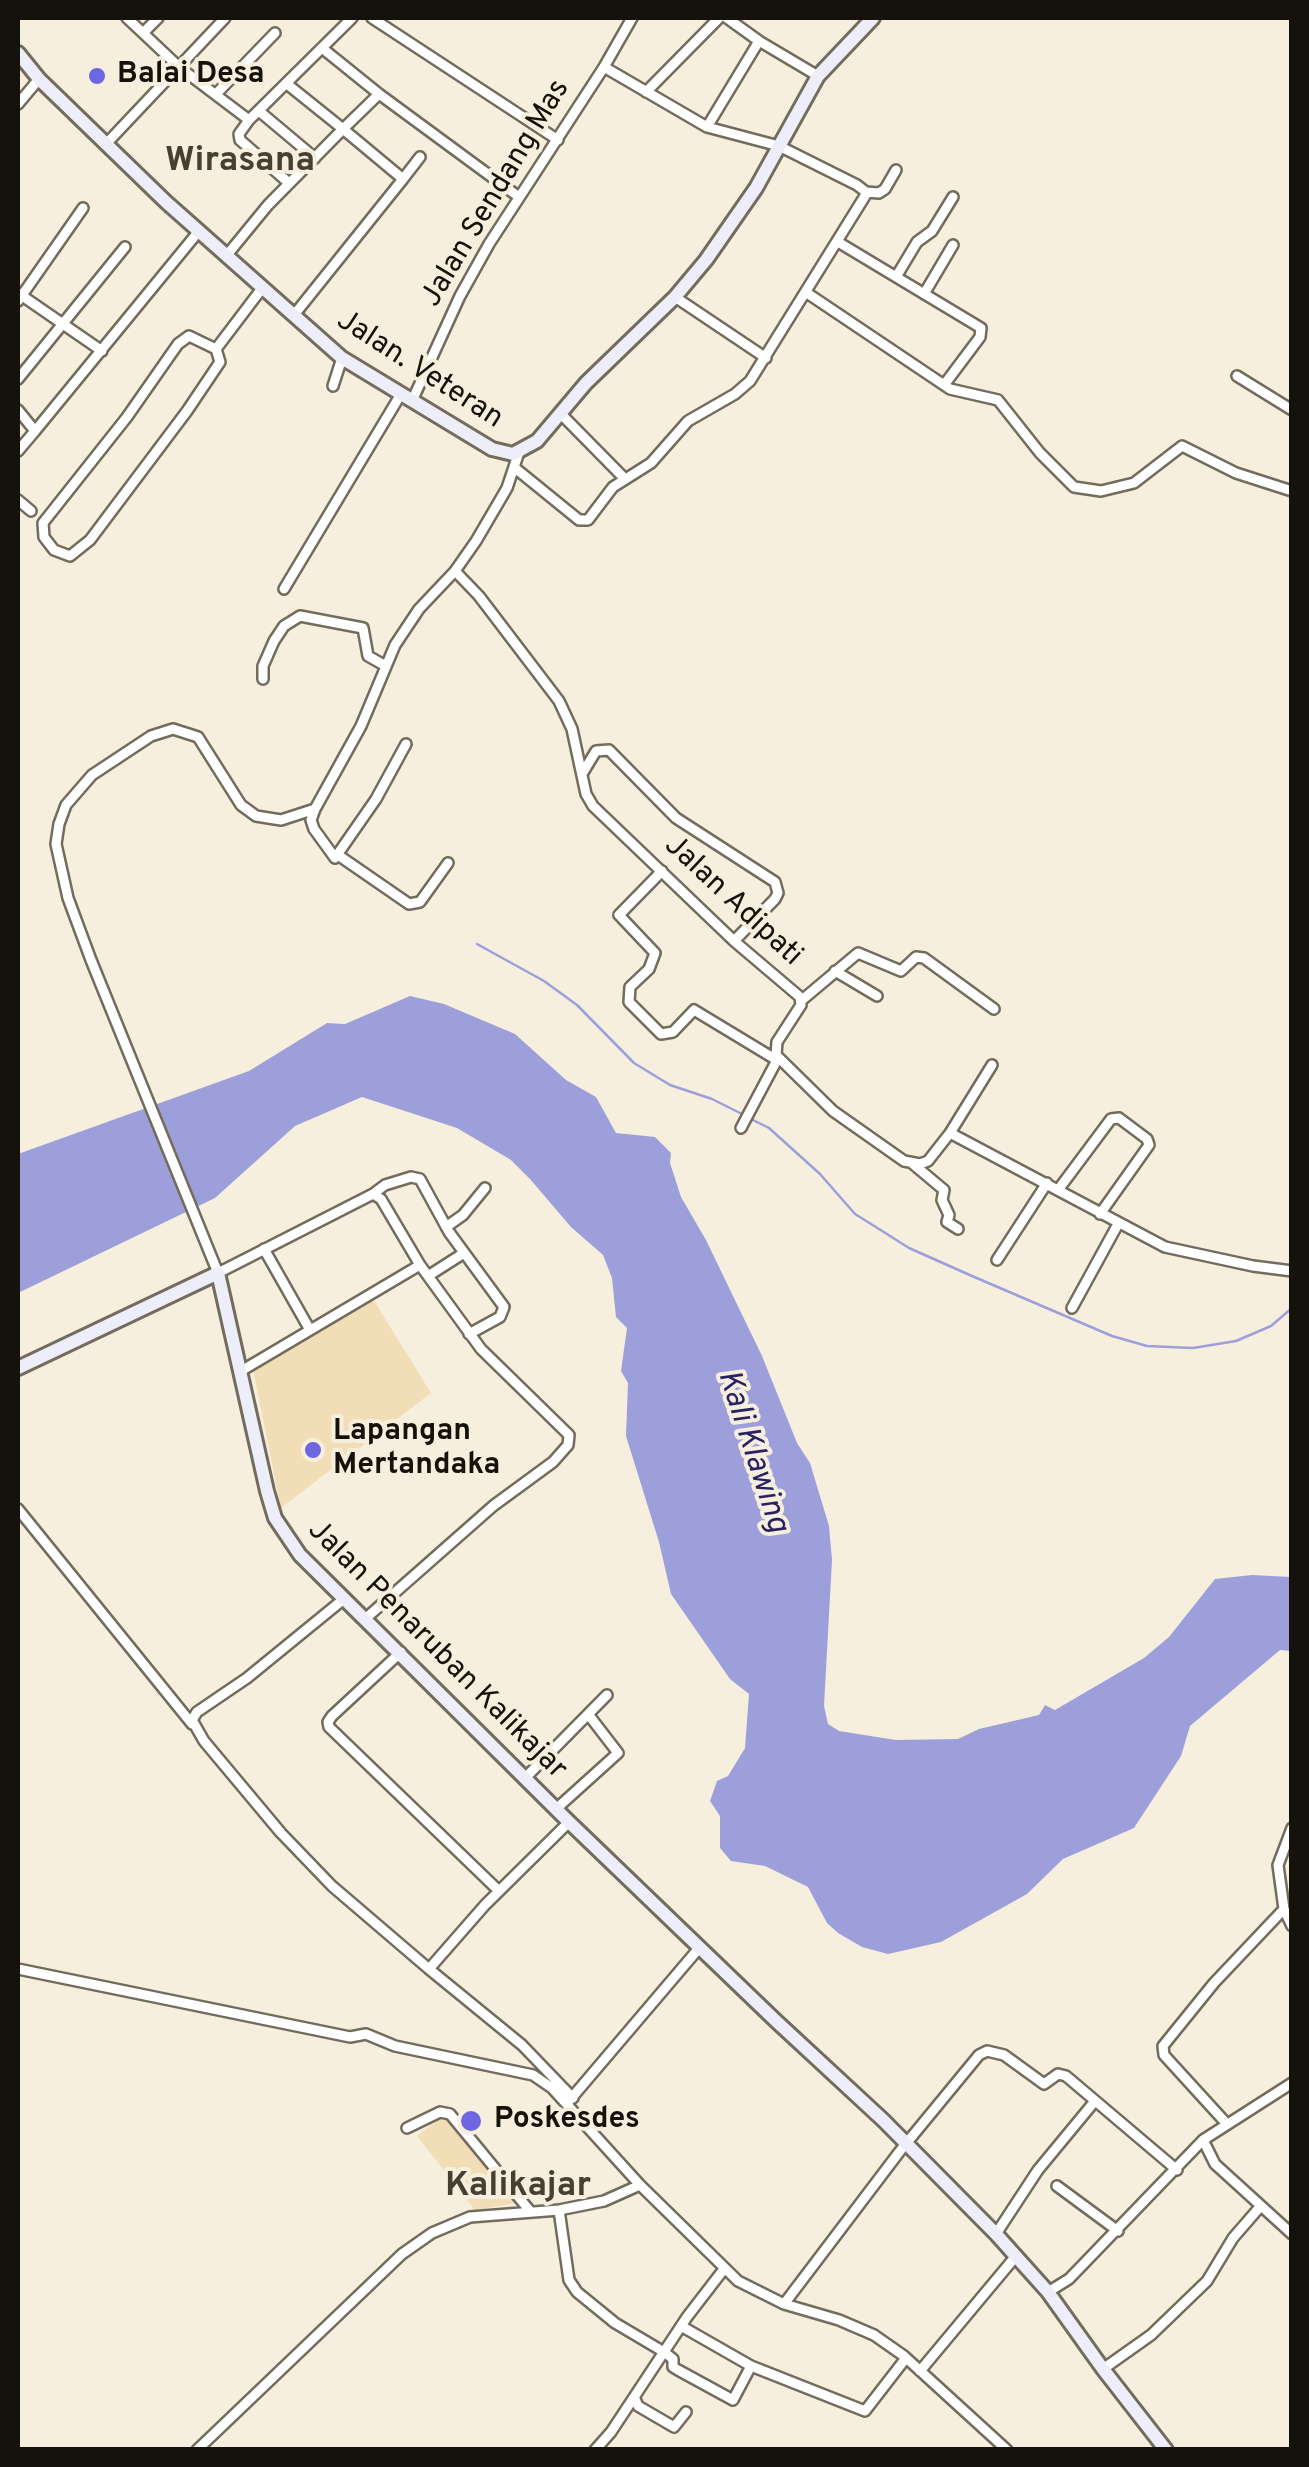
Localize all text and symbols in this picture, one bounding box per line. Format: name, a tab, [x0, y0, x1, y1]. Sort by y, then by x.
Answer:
place label: Balai Desa	[117, 58, 265, 94]
marker: Balai Desa	[86, 65, 108, 87]
street label: Jalan Sendang Mas	[415, 74, 579, 314]
district label: Wirasana	[165, 142, 315, 184]
street label: Jalan. Veteran	[329, 304, 509, 438]
street label: Jalan Adipati	[655, 829, 809, 975]
water label: Kali Klawing	[707, 1366, 795, 1538]
place label: Lapangan Mertandaka	[333, 1415, 500, 1486]
marker: Lapangan Mertandaka	[302, 1439, 324, 1461]
street label: Jalan Penaruban Kalikajar	[299, 1514, 573, 1788]
place label: Poskesdes	[494, 2103, 640, 2139]
marker: Poskesdes	[458, 2108, 484, 2134]
district label: Kalikajar	[445, 2167, 591, 2209]

